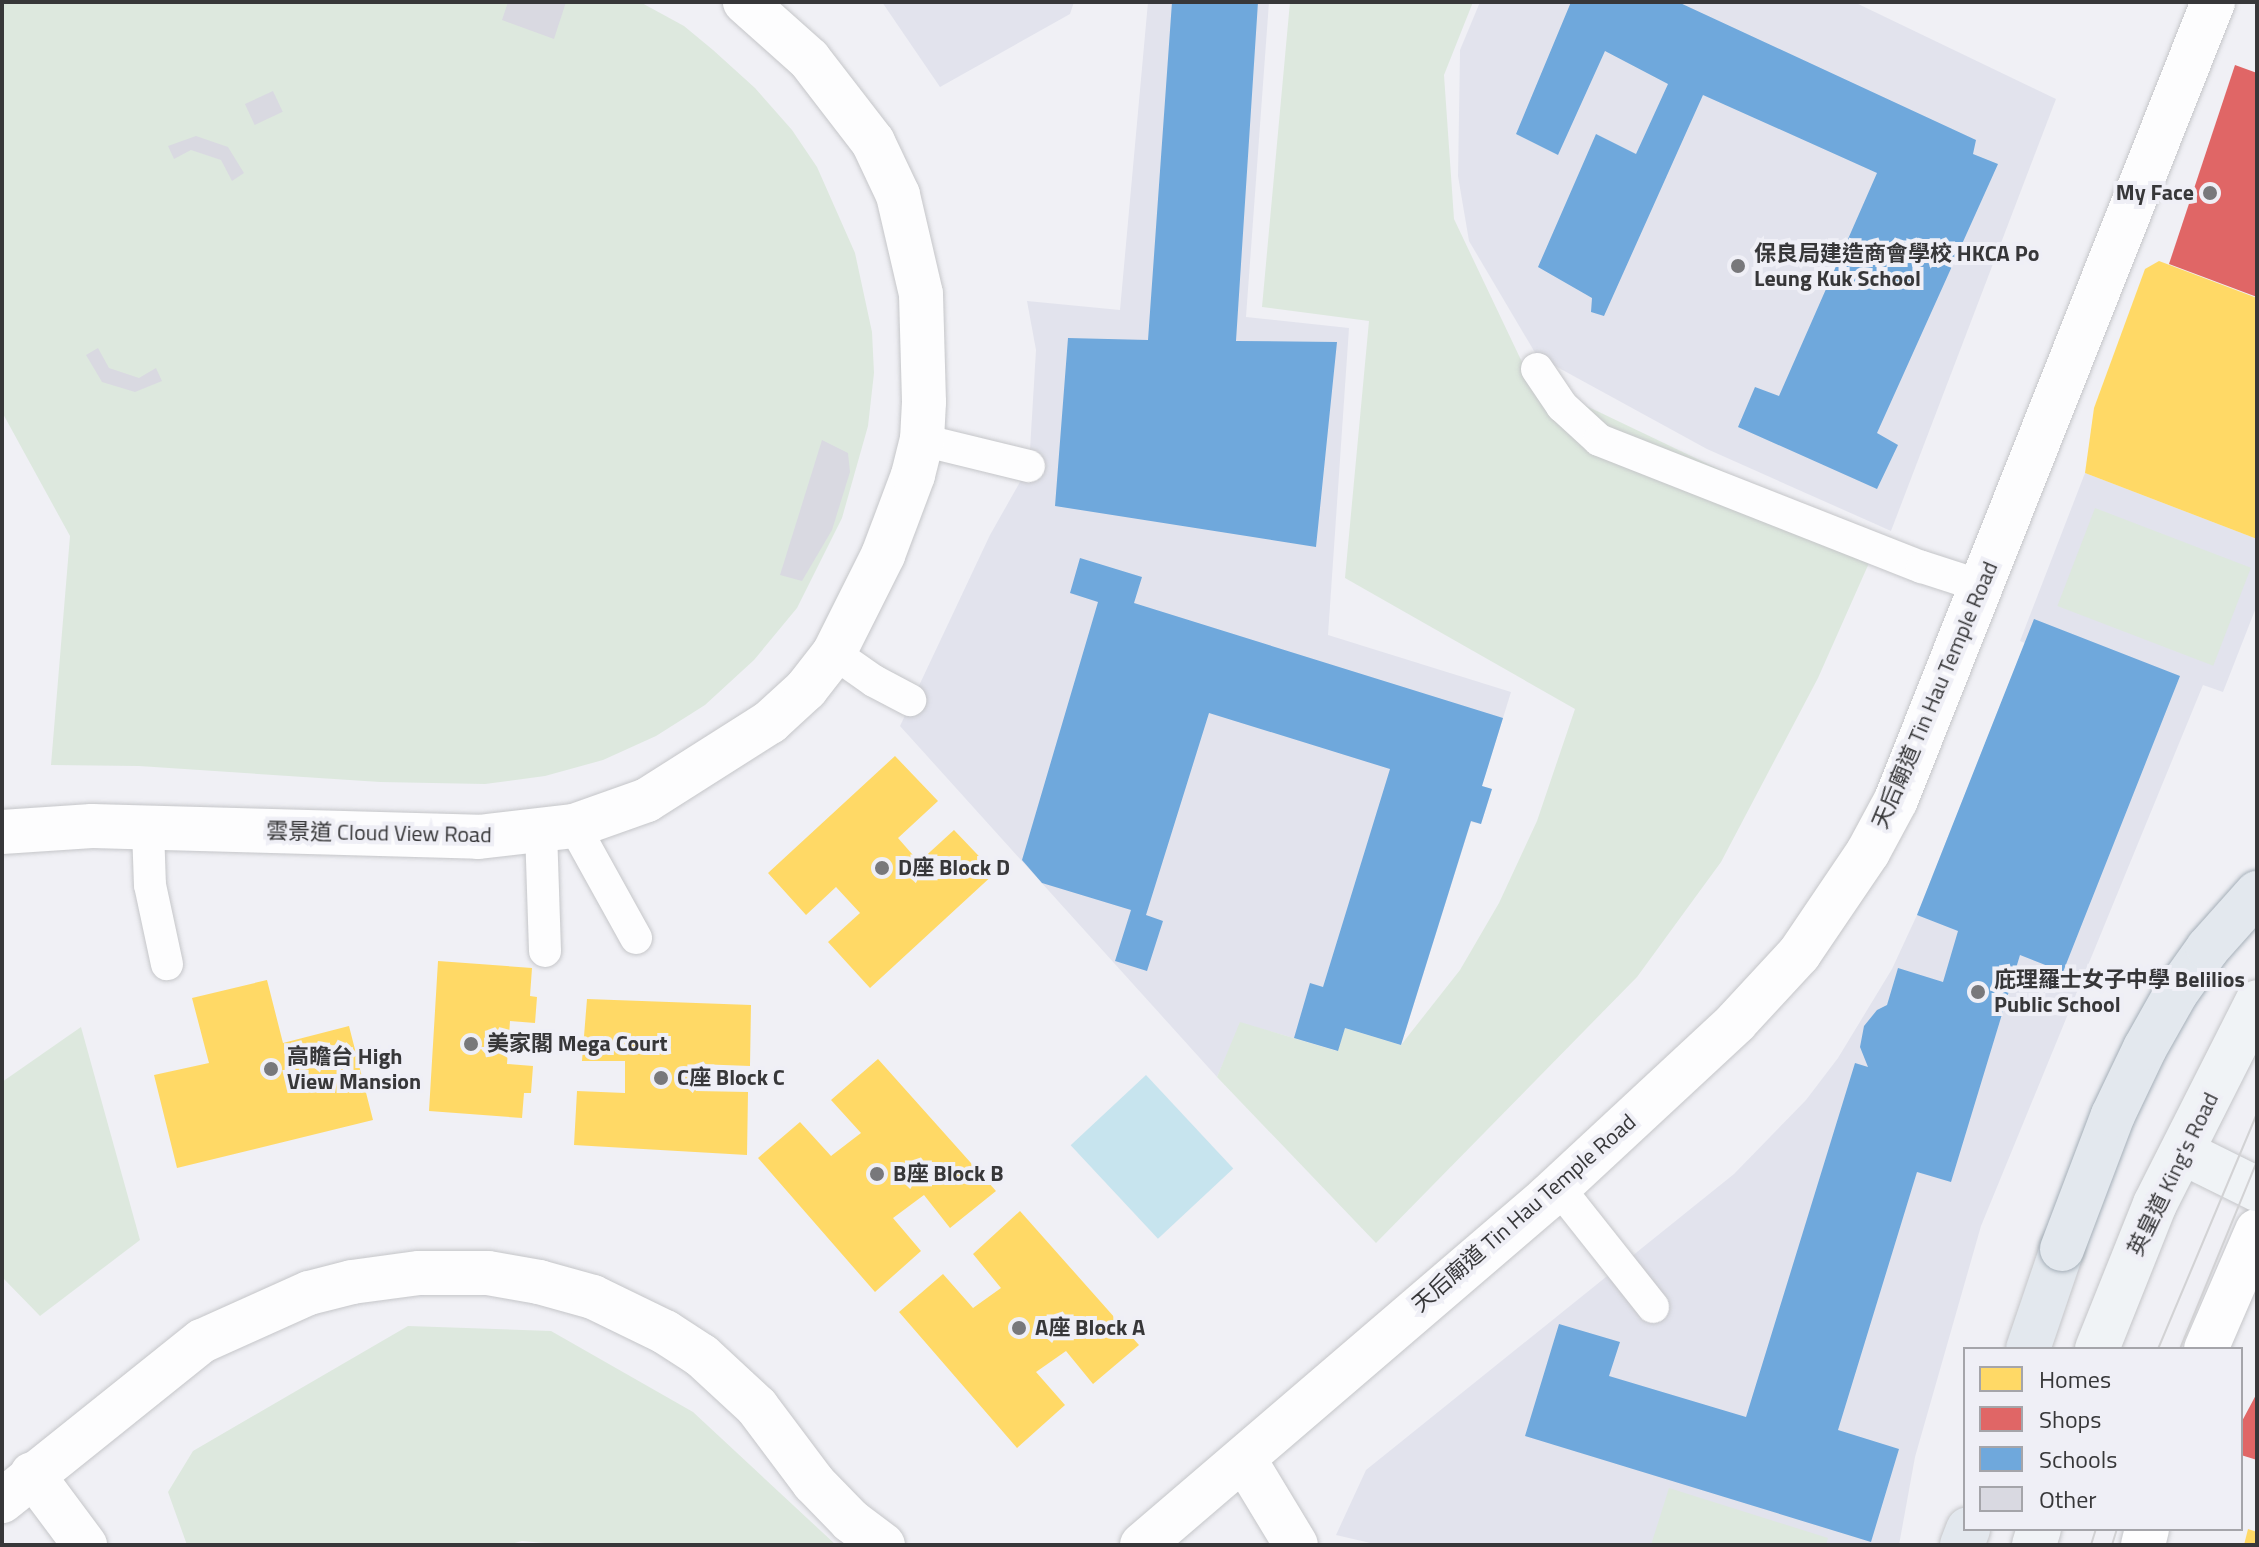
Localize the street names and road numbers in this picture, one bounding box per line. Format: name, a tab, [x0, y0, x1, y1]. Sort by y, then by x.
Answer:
street label: 天后廟道 Tin Hau Temple Road	[1867, 557, 2003, 833]
street label: 雲景道 Cloud View Road	[266, 818, 492, 848]
street label: 英皇道 King's Road	[2122, 1088, 2224, 1260]
street label: 天后廟道 Tin Hau Temple Road	[1407, 1109, 1641, 1317]

